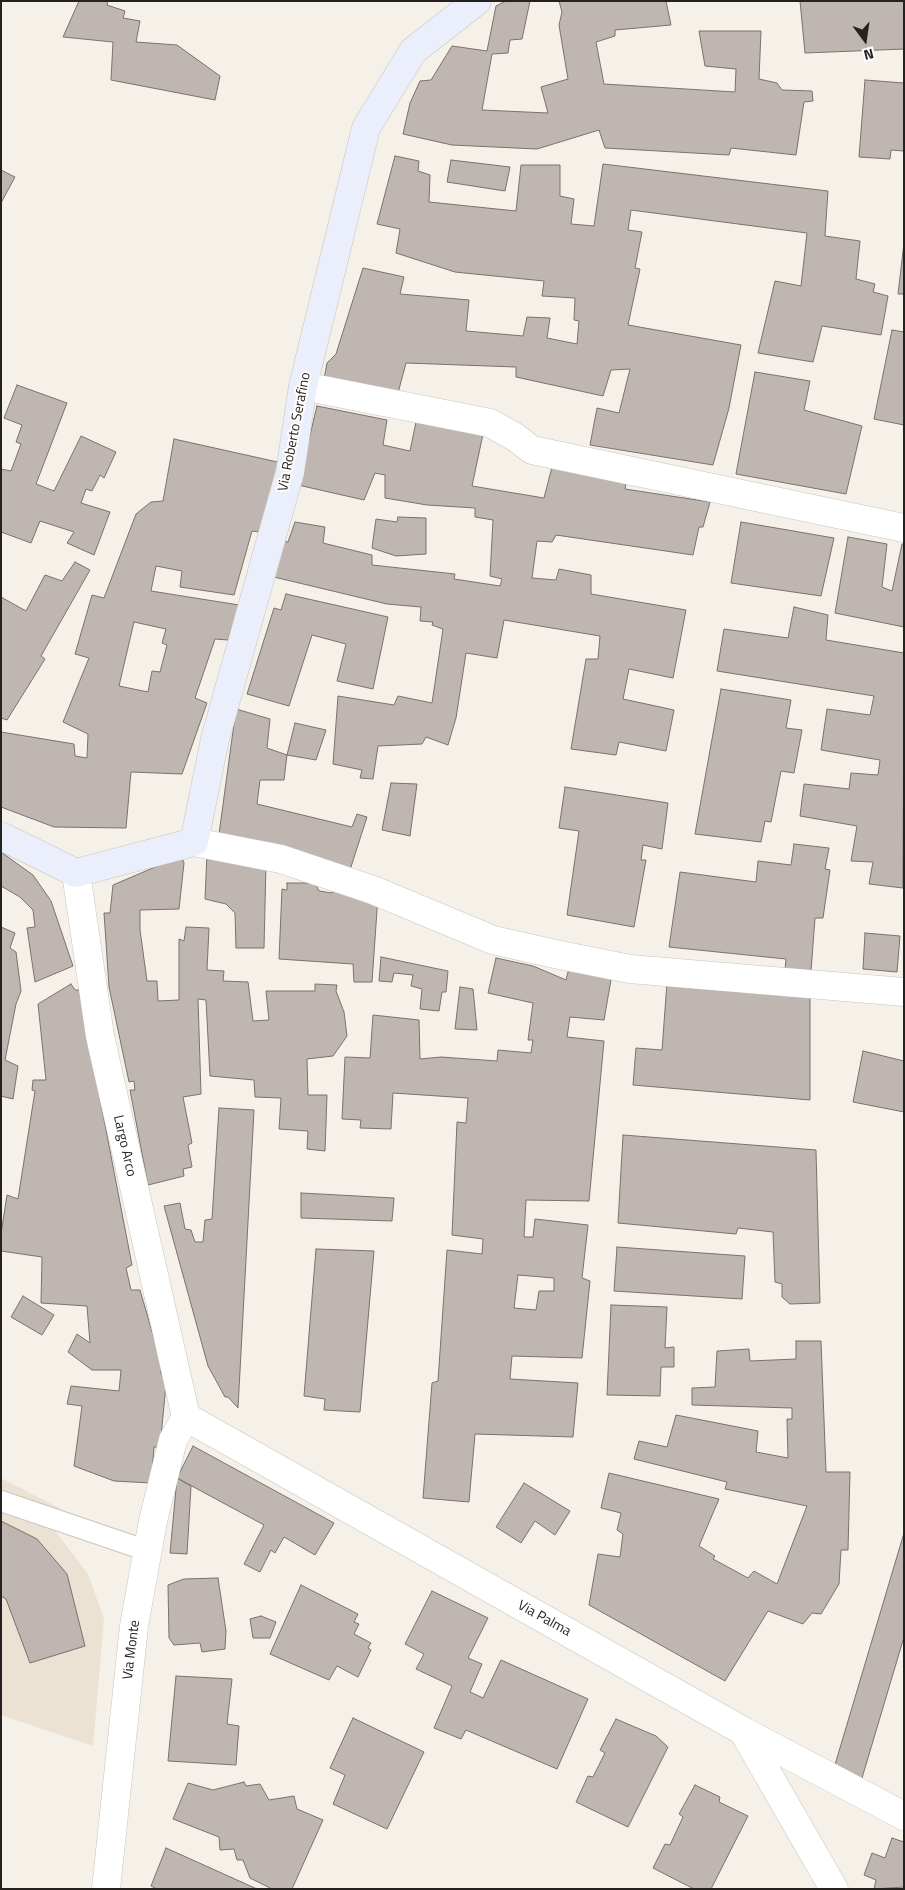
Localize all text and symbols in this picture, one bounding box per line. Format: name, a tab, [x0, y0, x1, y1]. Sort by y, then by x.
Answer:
north arrow	[840, 15, 890, 65]
text: N	[862, 44, 876, 66]
street label: Via Roberto Serafino	[275, 371, 315, 493]
street label: Largo Arco	[109, 1114, 139, 1178]
street label: Via Palma	[514, 1597, 574, 1641]
street label: Via Monte	[120, 1619, 144, 1681]

